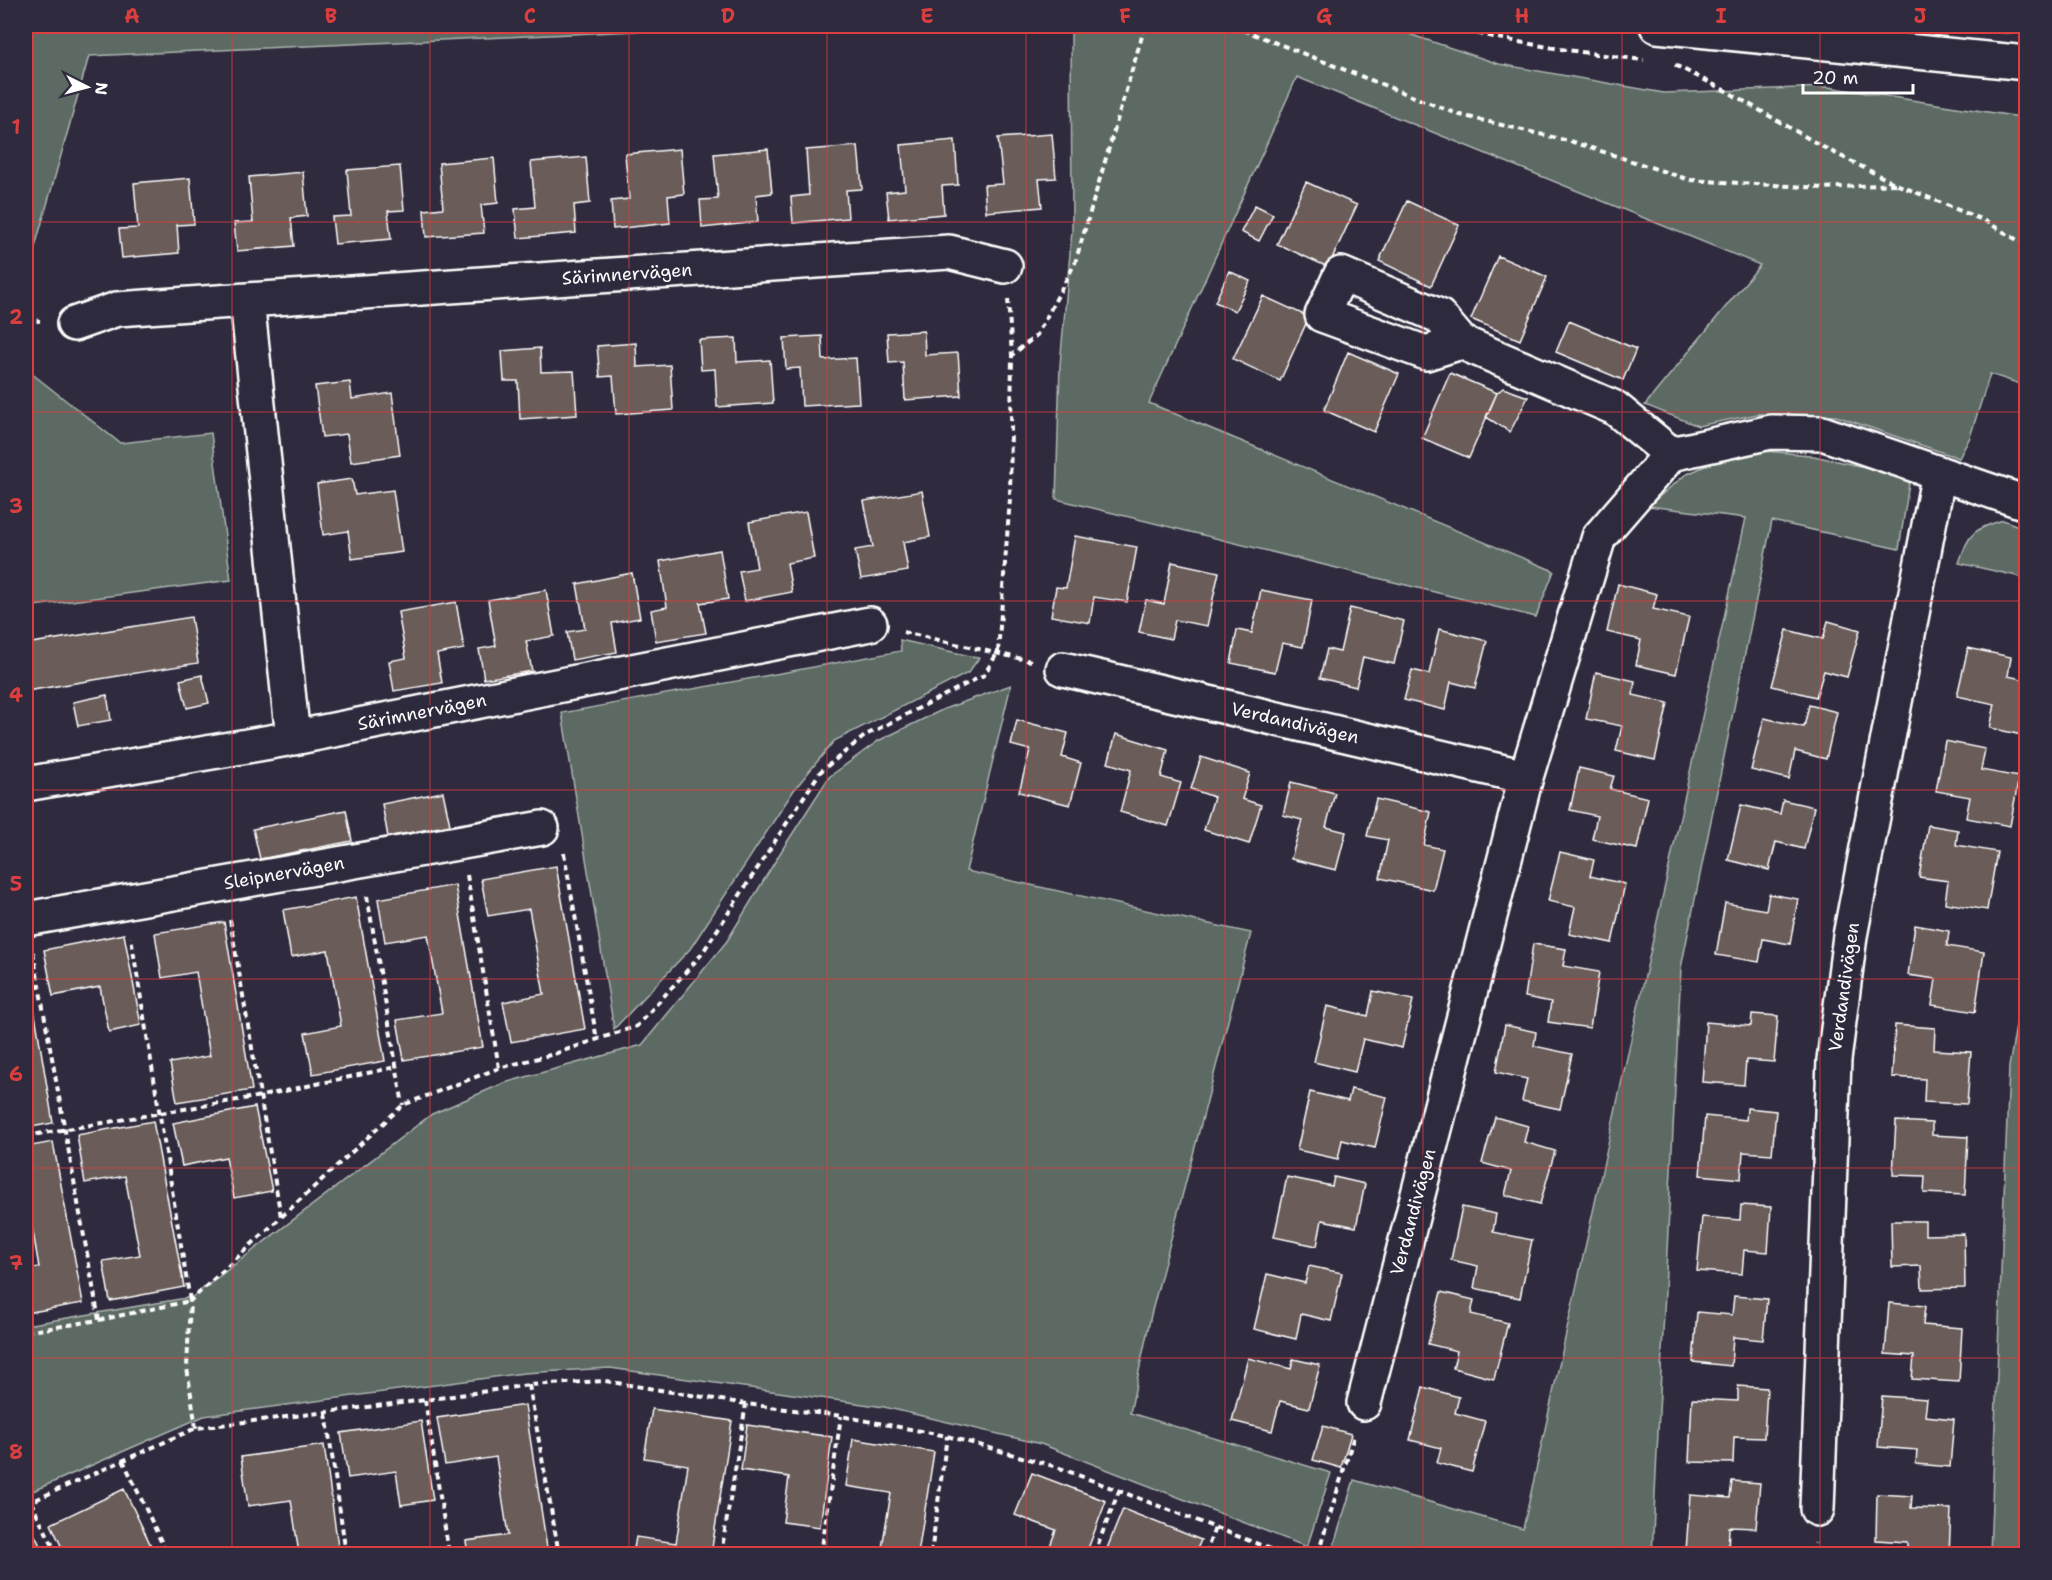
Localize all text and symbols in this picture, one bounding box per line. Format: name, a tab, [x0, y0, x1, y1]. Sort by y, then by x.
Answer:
text: A	[124, 3, 140, 29]
text: B	[325, 3, 337, 29]
text: C	[524, 3, 536, 29]
text: D	[721, 3, 735, 29]
text: E	[920, 3, 934, 29]
text: F	[1119, 3, 1131, 29]
text: G	[1316, 3, 1332, 29]
text: H	[1515, 3, 1529, 29]
text: I	[1715, 3, 1727, 29]
text: J	[1914, 3, 1927, 29]
north arrow	[57, 57, 117, 117]
scale bar	[1803, 57, 1912, 95]
text: 20 m	[1812, 66, 1858, 90]
text: N	[90, 81, 113, 96]
text: 1	[11, 114, 21, 140]
street label: Särimnervägen	[561, 257, 693, 291]
text: 2	[9, 304, 23, 330]
text: 3	[9, 493, 23, 519]
text: 4	[9, 682, 23, 708]
street label: Särimnervägen	[356, 688, 488, 736]
street label: Verdandivägen	[1229, 697, 1361, 749]
street label: Sleipnervägen	[222, 851, 346, 895]
text: 5	[10, 871, 22, 897]
street label: Verdandivägen	[1823, 921, 1865, 1053]
text: 6	[9, 1061, 23, 1087]
street label: Verdandivägen	[1385, 1146, 1441, 1278]
text: 7	[9, 1250, 23, 1276]
text: 8	[9, 1439, 23, 1465]

